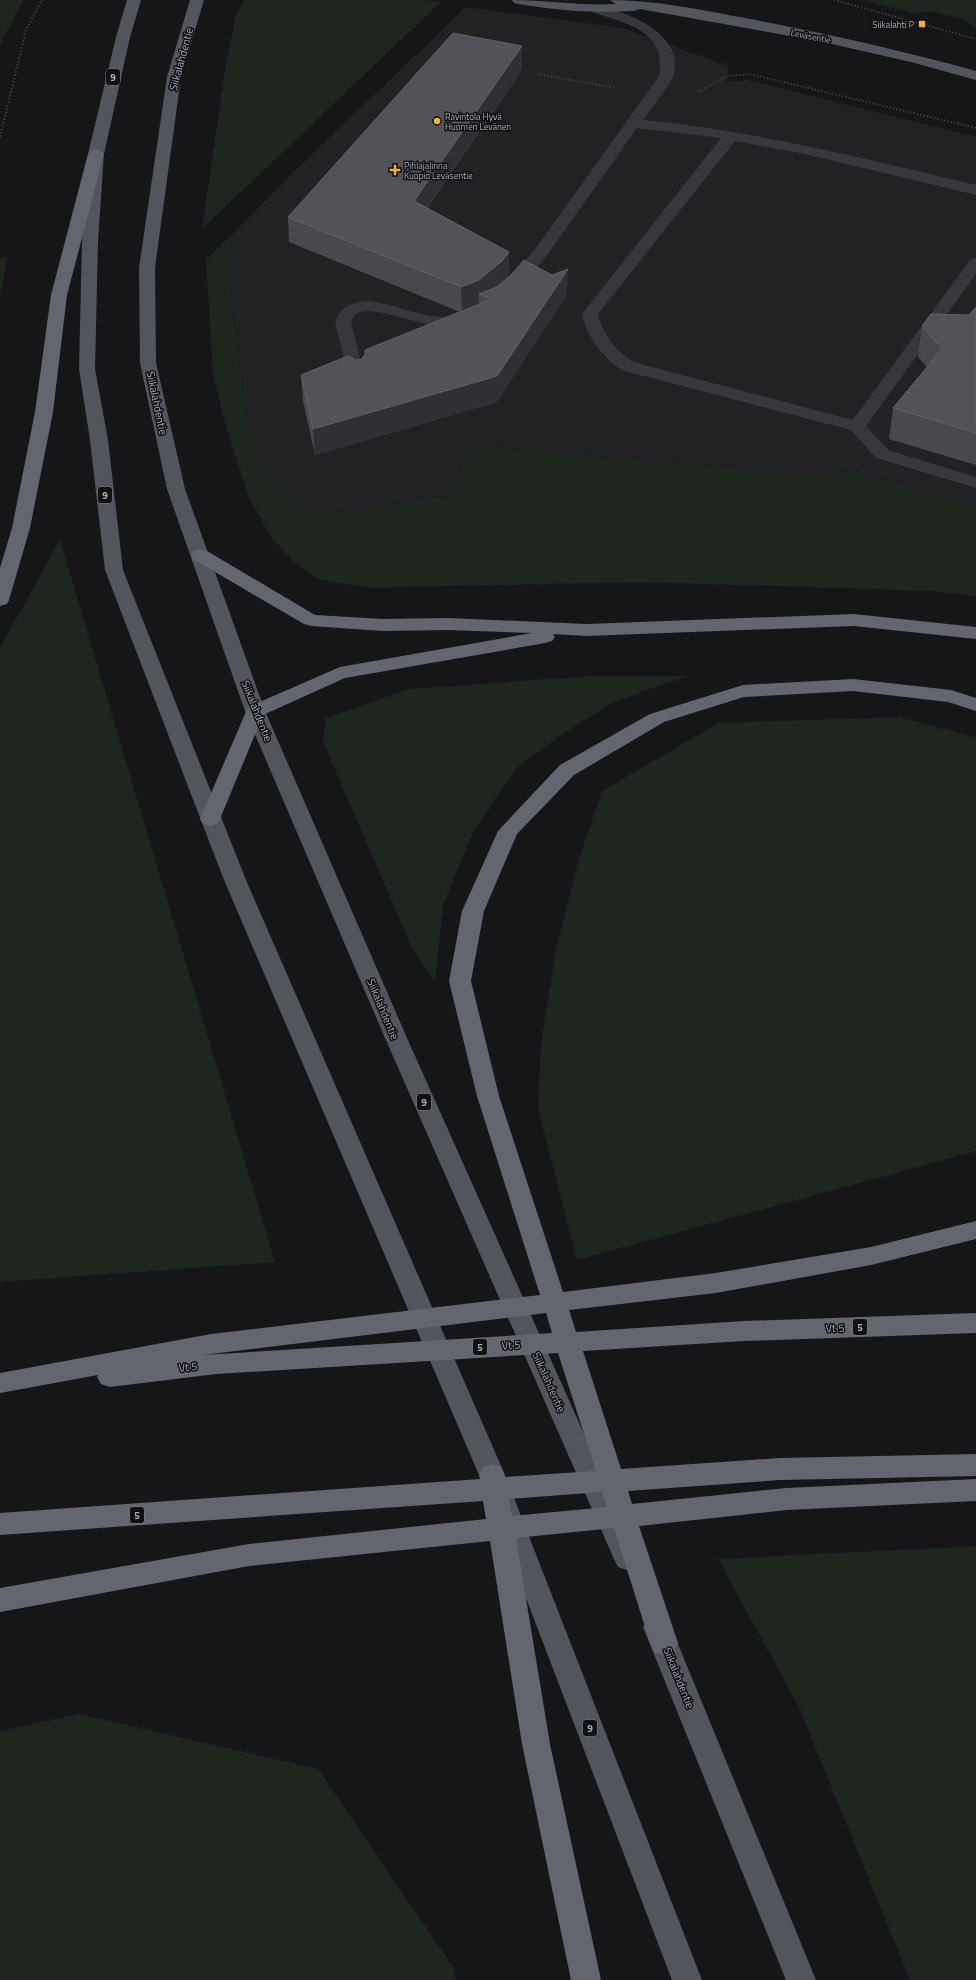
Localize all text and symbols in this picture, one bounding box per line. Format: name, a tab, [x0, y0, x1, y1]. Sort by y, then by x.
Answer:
place label: Siikalahti P	[873, 18, 915, 31]
marker: Siikalahti P	[917, 19, 927, 29]
street label: Siikalahdentie	[165, 25, 197, 92]
street label: Leväsentie	[790, 26, 833, 46]
road number: 9	[106, 69, 120, 85]
place label: Ravintola Hyvä Huomen Levänen	[445, 110, 511, 133]
marker: Ravintola Hyvä Huomen Levänen	[432, 116, 442, 126]
place label: Pihlajalinna Kuopio Leväsentie	[404, 159, 473, 182]
marker: Pihlajalinna Kuopio Leväsentie	[389, 164, 401, 176]
street label: Siikalahdentie	[142, 370, 172, 437]
road number: 9	[98, 487, 112, 503]
street label: Siikalahdentie	[237, 678, 277, 744]
street label: Siikalahdentie	[363, 976, 403, 1042]
road number: 9	[417, 1094, 431, 1110]
road number: 5	[853, 1319, 867, 1335]
street label: Vt 5	[825, 1320, 845, 1336]
street label: Vt 5	[501, 1336, 521, 1354]
road number: 5	[473, 1339, 487, 1355]
street label: Siikalahdentie	[529, 1349, 570, 1415]
street label: Vt 5	[178, 1358, 198, 1376]
road number: 5	[130, 1507, 144, 1523]
street label: Siikalahdentie	[659, 1645, 699, 1711]
road number: 9	[583, 1720, 597, 1736]

